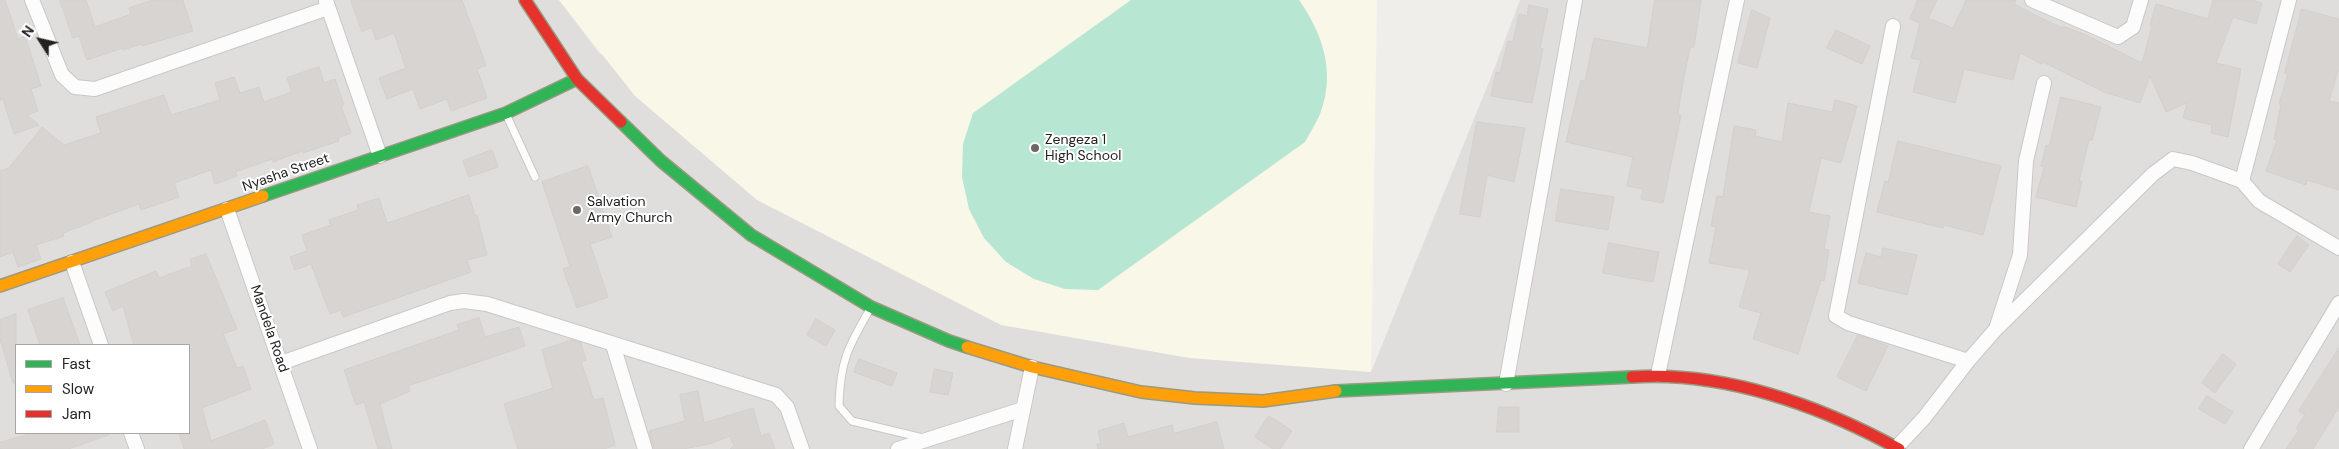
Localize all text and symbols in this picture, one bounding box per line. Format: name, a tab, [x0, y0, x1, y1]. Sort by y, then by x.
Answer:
north arrow	[15, 15, 65, 65]
text: N	[17, 22, 38, 41]
place label: Zengeza 1 High School	[1045, 132, 1121, 164]
marker: Zengeza 1 High School	[1029, 142, 1041, 154]
street label: Nyasha Street	[240, 150, 332, 196]
place label: Salvation Army Church	[587, 194, 672, 226]
marker: Salvation Army Church	[571, 204, 583, 216]
street label: Mandela Road	[246, 283, 292, 375]
legend	[15, 344, 190, 434]
text: Fast	[62, 354, 91, 374]
text: Slow	[62, 379, 94, 399]
text: Jam	[62, 404, 91, 424]

